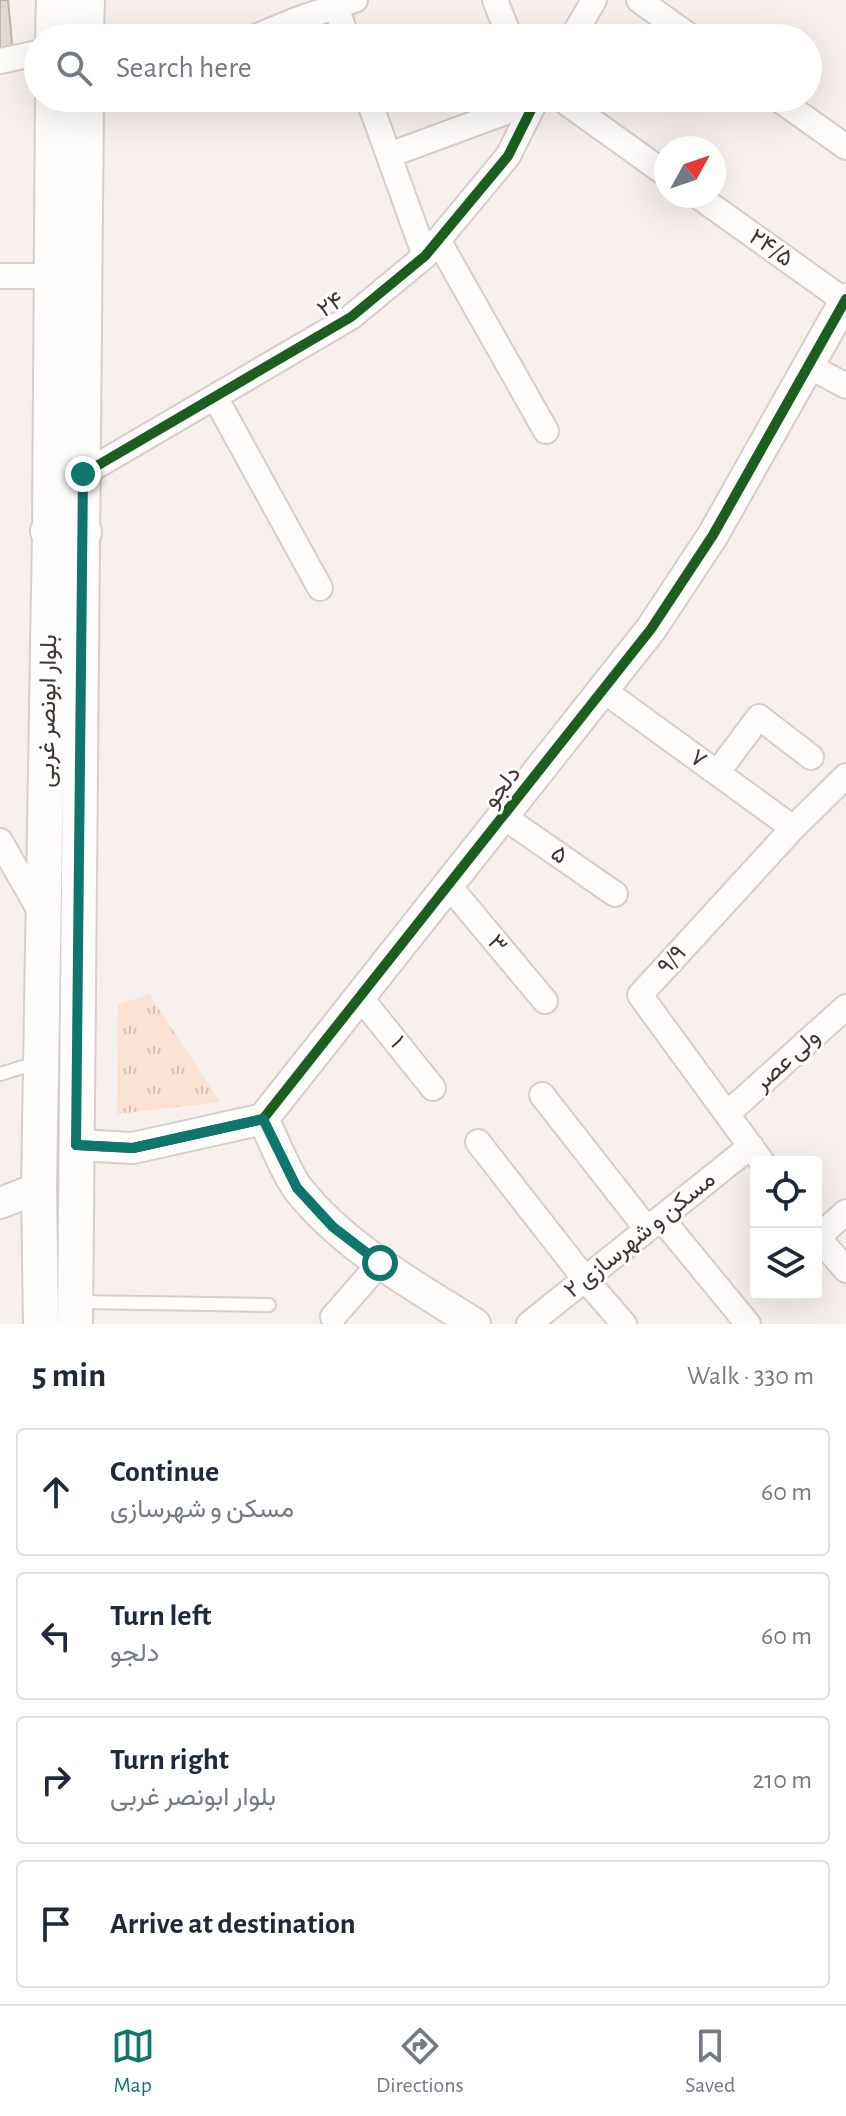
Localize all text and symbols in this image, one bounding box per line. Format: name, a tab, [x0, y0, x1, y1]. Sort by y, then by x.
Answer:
search box	[24, 24, 822, 112]
icon: search	[52, 46, 96, 90]
text: Search here	[116, 53, 252, 83]
north arrow	[654, 136, 726, 208]
street label: ۲۴/۵	[745, 225, 797, 271]
street label: ۲۴	[313, 288, 349, 322]
route end	[65, 456, 101, 492]
street label: بلوار ابونصر غربی	[35, 634, 63, 788]
street label: ۷	[685, 745, 711, 773]
street label: دلجو	[479, 762, 527, 814]
street label: ۵	[546, 841, 572, 869]
street label: ۳	[483, 930, 511, 958]
street label: ۹/۹	[653, 941, 691, 979]
street label: ولی عصر	[749, 1024, 826, 1098]
street label: ۱	[385, 1032, 409, 1052]
map controls	[750, 1156, 822, 1300]
button: locate	[750, 1156, 822, 1228]
street label: مسکن و شهرسازی ۲	[560, 1167, 721, 1305]
button: layers	[750, 1228, 822, 1300]
route start	[362, 1245, 398, 1281]
text: 5 min	[32, 1359, 106, 1393]
text: Walk · 330 m	[687, 1363, 814, 1389]
text: Continue	[110, 1457, 219, 1487]
icon: ahead	[34, 1470, 78, 1514]
text: 60 m	[761, 1479, 812, 1505]
text: مسکن و شهرسازی	[110, 1496, 294, 1522]
text: Turn left	[110, 1601, 211, 1631]
icon: left	[34, 1614, 78, 1658]
text: 60 m	[761, 1623, 812, 1649]
text: دلجو	[110, 1640, 159, 1666]
text: Turn right	[110, 1745, 229, 1775]
icon: right	[34, 1758, 78, 1802]
text: 210 m	[752, 1767, 812, 1793]
text: بلوار ابونصر غربی	[110, 1784, 276, 1810]
icon: arrive	[34, 1902, 78, 1946]
text: Arrive at destination	[110, 1909, 356, 1939]
tab: Map	[111, 2024, 155, 2098]
tab: Directions	[376, 2024, 464, 2098]
tab: Saved	[685, 2024, 735, 2098]

